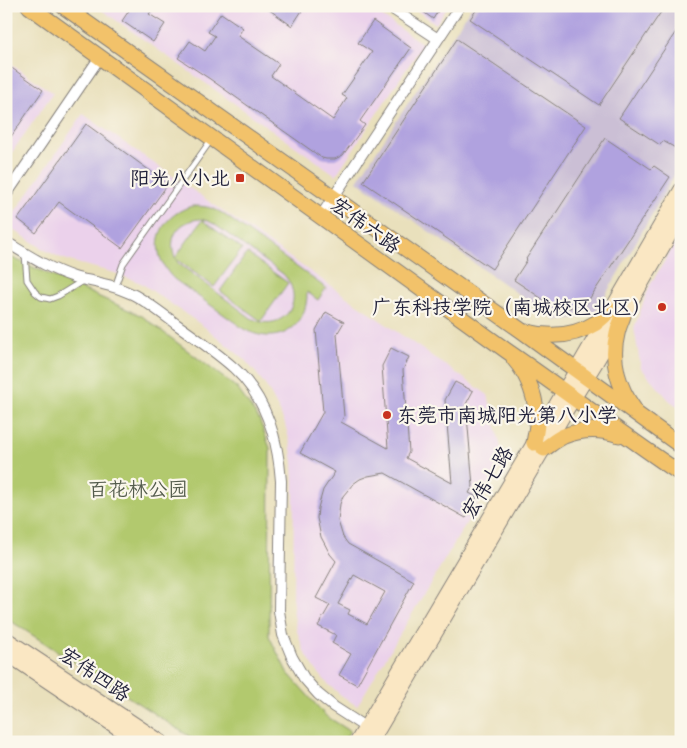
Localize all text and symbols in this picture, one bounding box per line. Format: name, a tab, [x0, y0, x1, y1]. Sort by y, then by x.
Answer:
place label: 阳光八小北	[130, 166, 230, 191]
marker: 阳光八小北	[234, 172, 246, 184]
street label: 宏伟六路	[326, 192, 406, 260]
place label: 广东科技学院（南城校区北区）	[372, 295, 652, 320]
marker: 广东科技学院（南城校区北区）	[656, 301, 668, 313]
place label: 东莞市南城阳光第八小学	[397, 403, 617, 428]
marker: 东莞市南城阳光第八小学	[381, 409, 393, 421]
street label: 宏伟七路	[456, 441, 519, 523]
park label: 百花林公园	[88, 477, 188, 502]
street label: 宏伟四路	[55, 642, 136, 708]

